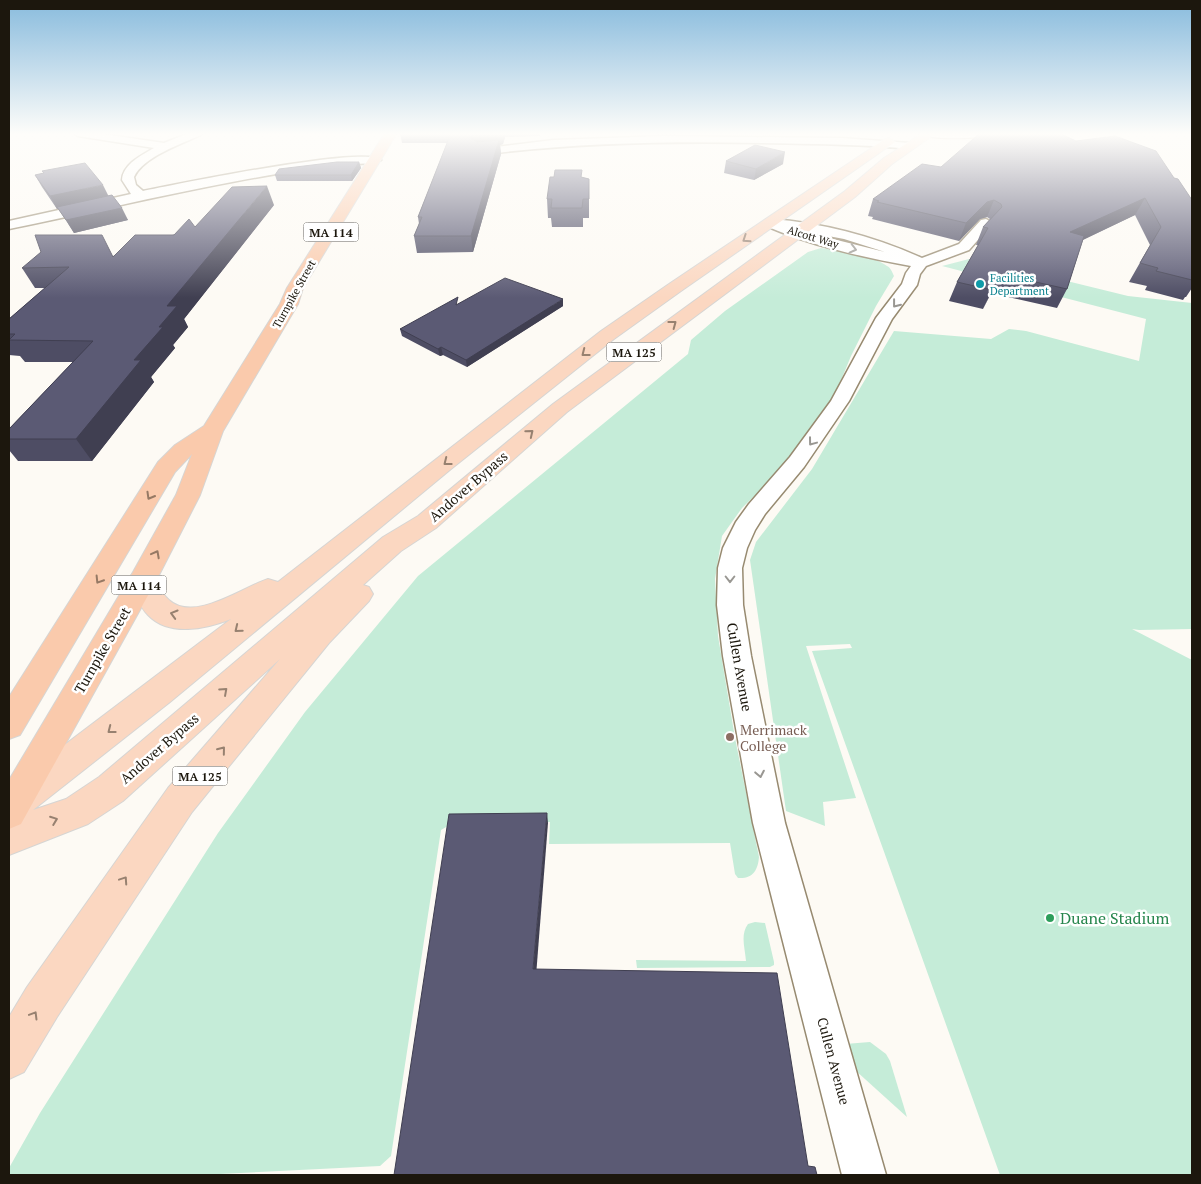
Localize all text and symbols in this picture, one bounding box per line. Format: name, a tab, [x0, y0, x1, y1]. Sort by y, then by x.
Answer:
road number: MA 114	[304, 222, 358, 242]
street label: Alcott Way	[786, 223, 841, 252]
one-way arrow	[742, 232, 751, 242]
one-way arrow	[848, 243, 856, 253]
street label: Turnpike Street	[269, 257, 319, 331]
place label: Facilities Department	[990, 271, 1049, 298]
marker: Facilities Department	[974, 278, 986, 290]
one-way arrow	[893, 298, 901, 307]
one-way arrow	[667, 321, 677, 330]
road number: MA 125	[606, 342, 662, 362]
one-way arrow	[582, 347, 591, 355]
one-way arrow	[524, 430, 533, 439]
one-way arrow	[809, 436, 818, 446]
street label: Andover Bypass	[425, 446, 511, 526]
one-way arrow	[444, 457, 453, 465]
one-way arrow	[146, 490, 156, 499]
one-way arrow	[150, 551, 160, 560]
one-way arrow	[95, 575, 105, 584]
one-way arrow	[725, 575, 735, 583]
road number: MA 114	[112, 576, 166, 594]
street label: Turnpike Street	[70, 603, 135, 697]
one-way arrow	[171, 610, 179, 620]
street label: Cullen Avenue	[723, 621, 757, 713]
one-way arrow	[235, 623, 244, 631]
one-way arrow	[219, 688, 228, 697]
street label: Andover Bypass	[116, 708, 202, 788]
place label: Merrimack College	[740, 720, 808, 755]
one-way arrow	[107, 724, 117, 733]
marker: Merrimack College	[724, 731, 736, 743]
one-way arrow	[216, 747, 224, 756]
road number: MA 125	[172, 766, 228, 786]
one-way arrow	[754, 769, 764, 778]
one-way arrow	[49, 816, 58, 826]
one-way arrow	[118, 876, 127, 886]
place label: Duane Stadium	[1060, 907, 1170, 929]
marker: Duane Stadium	[1044, 912, 1056, 924]
one-way arrow	[27, 1012, 37, 1021]
street label: Cullen Avenue	[813, 1015, 855, 1107]

